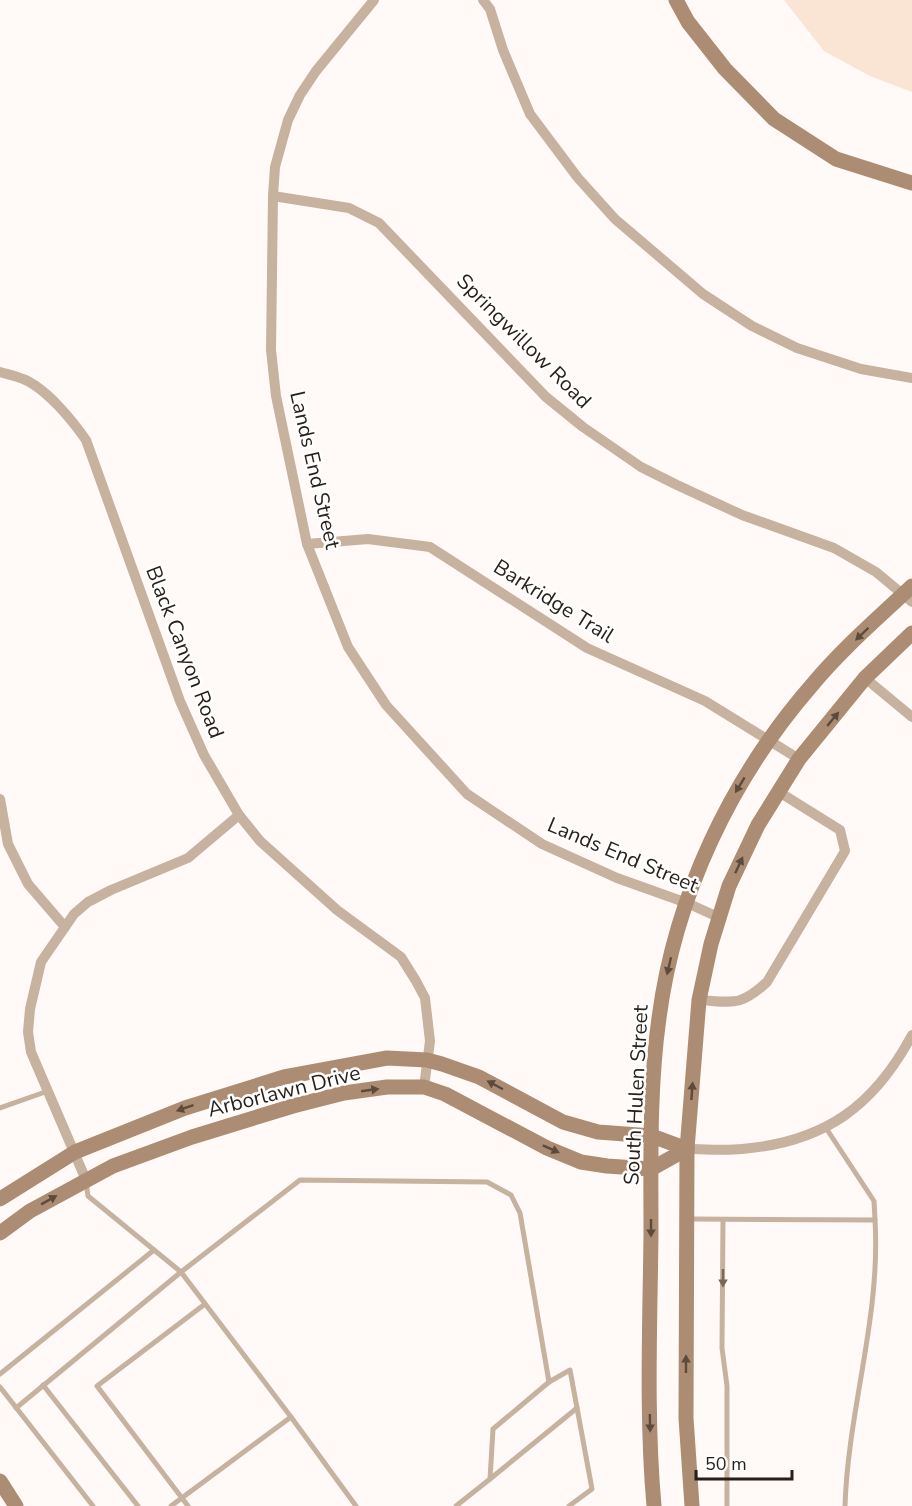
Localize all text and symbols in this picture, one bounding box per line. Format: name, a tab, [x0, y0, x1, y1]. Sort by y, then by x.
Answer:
street label: Springwillow Road	[450, 267, 598, 415]
street label: Lands End Street	[283, 388, 347, 552]
street label: Barkridge Trail	[488, 553, 620, 650]
street label: Black Canyon Road	[139, 562, 231, 742]
one-way arrow	[855, 626, 869, 640]
one-way arrow	[826, 712, 839, 727]
one-way arrow	[735, 777, 745, 794]
street label: Lands End Street	[543, 811, 703, 900]
one-way arrow	[735, 856, 744, 873]
one-way arrow	[663, 956, 673, 975]
street label: South Hulen Street	[617, 1003, 655, 1186]
street label: Arborlawn Drive	[205, 1059, 363, 1123]
one-way arrow	[487, 1080, 504, 1090]
one-way arrow	[687, 1081, 696, 1100]
one-way arrow	[361, 1085, 380, 1094]
one-way arrow	[176, 1103, 194, 1113]
one-way arrow	[542, 1144, 560, 1154]
one-way arrow	[40, 1196, 57, 1206]
one-way arrow	[646, 1218, 656, 1237]
one-way arrow	[718, 1269, 728, 1288]
one-way arrow	[681, 1354, 691, 1373]
one-way arrow	[645, 1413, 654, 1432]
scale bar	[696, 1443, 792, 1481]
text: 50 m	[705, 1452, 747, 1476]

